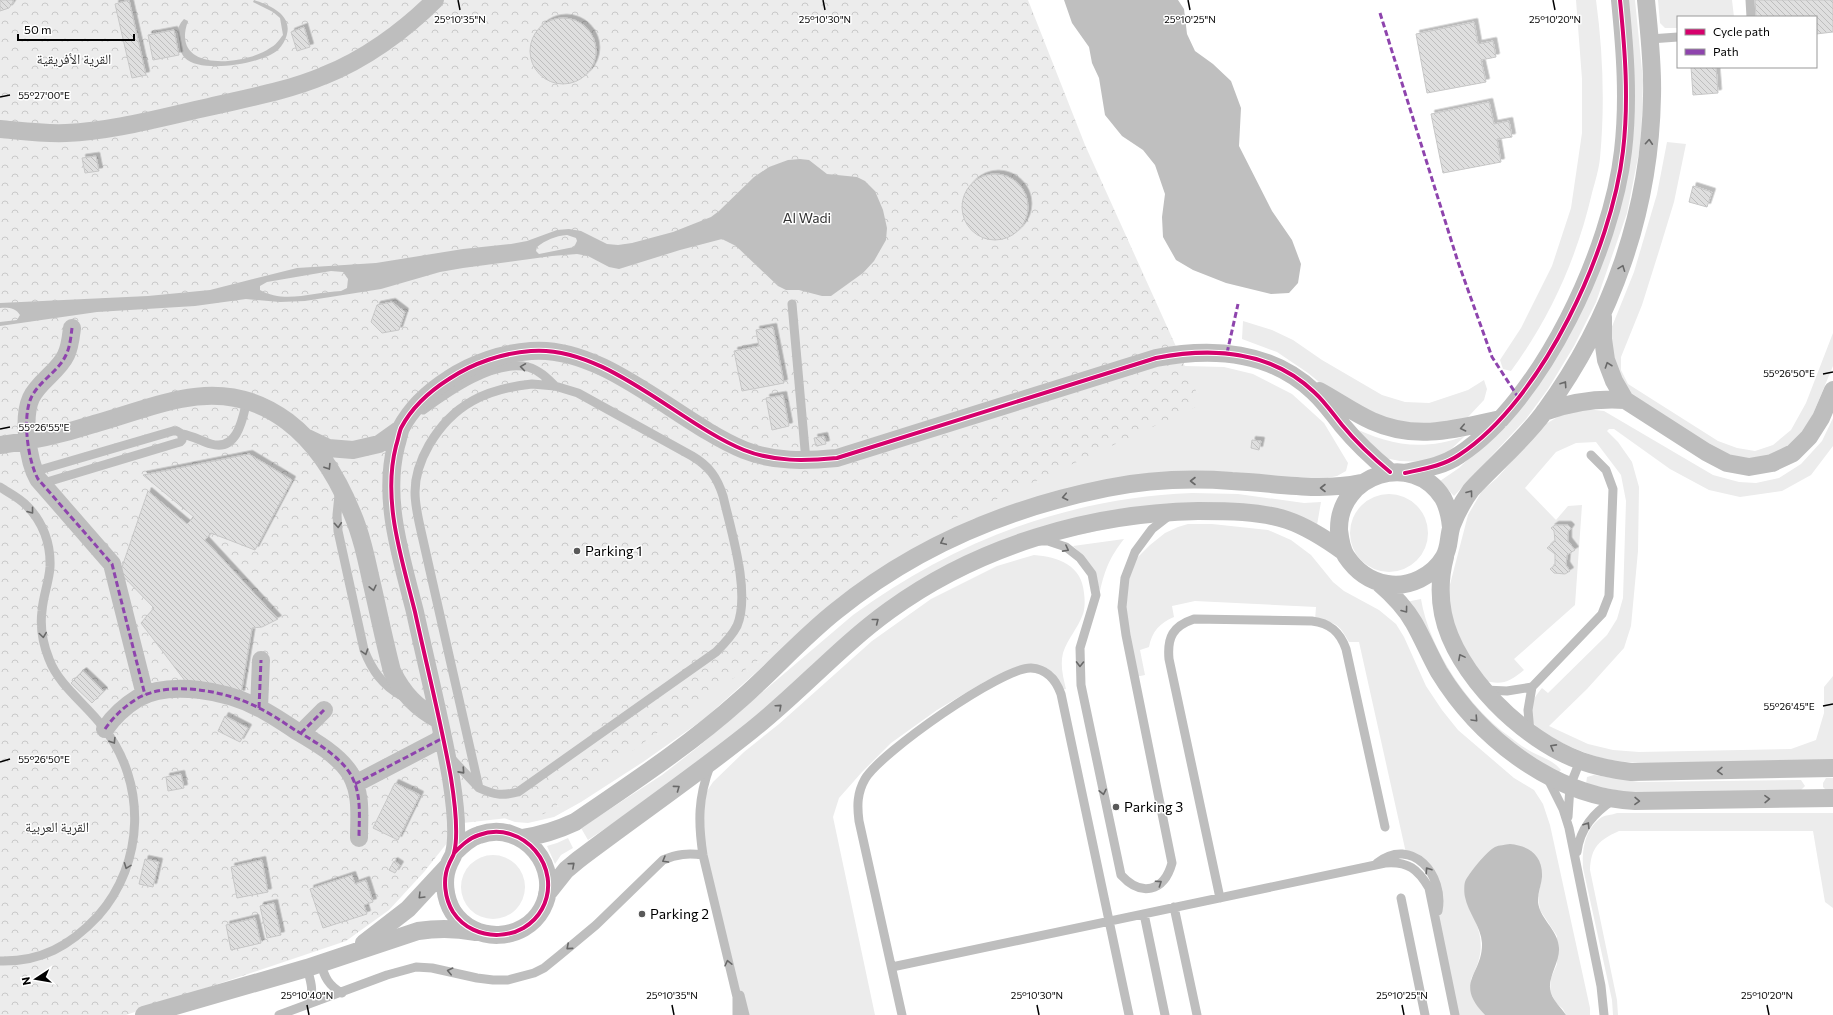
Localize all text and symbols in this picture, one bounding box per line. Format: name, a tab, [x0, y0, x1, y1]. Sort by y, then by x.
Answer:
text: 25°10'35"N	[434, 13, 486, 25]
text: 25°10'30"N	[799, 13, 851, 25]
text: 25°10'25"N	[1164, 13, 1216, 25]
text: 25°10'20"N	[1529, 13, 1581, 25]
scale bar	[18, 16, 134, 42]
legend	[1677, 16, 1817, 68]
text: 50 m	[24, 22, 52, 36]
text: Cycle path	[1713, 24, 1770, 38]
text: Path	[1713, 44, 1739, 58]
park label: القرية الأفريقية	[37, 50, 111, 68]
text: 55°27'00"E	[18, 89, 70, 101]
one-way arrow	[1645, 139, 1654, 145]
park label: Al Wadi	[783, 209, 831, 226]
one-way arrow	[1617, 265, 1625, 272]
one-way arrow	[1605, 362, 1613, 369]
one-way arrow	[520, 363, 526, 372]
text: 55°26'50"E	[1763, 367, 1815, 379]
one-way arrow	[1559, 381, 1566, 388]
text: 55°26'55"E	[19, 421, 70, 433]
one-way arrow	[1459, 423, 1466, 431]
one-way arrow	[323, 463, 330, 470]
one-way arrow	[1190, 477, 1196, 485]
one-way arrow	[1320, 484, 1326, 492]
one-way arrow	[1465, 490, 1472, 497]
one-way arrow	[1061, 493, 1068, 501]
one-way arrow	[26, 506, 33, 513]
one-way arrow	[334, 522, 343, 528]
one-way arrow	[939, 537, 947, 545]
place label: Parking 1	[585, 542, 642, 559]
one-way arrow	[1062, 544, 1069, 551]
marker: Parking 1	[572, 546, 582, 556]
one-way arrow	[368, 585, 376, 591]
one-way arrow	[1400, 606, 1408, 613]
one-way arrow	[871, 618, 878, 625]
one-way arrow	[38, 632, 47, 638]
one-way arrow	[360, 648, 369, 655]
one-way arrow	[1459, 654, 1466, 662]
one-way arrow	[1076, 661, 1084, 667]
text: 55°26'45"E	[1763, 700, 1815, 712]
one-way arrow	[774, 704, 781, 711]
one-way arrow	[1470, 714, 1478, 722]
one-way arrow	[108, 737, 116, 744]
one-way arrow	[1550, 745, 1557, 752]
text: 55°26'50"E	[18, 753, 70, 765]
one-way arrow	[458, 766, 465, 773]
one-way arrow	[1717, 767, 1723, 775]
one-way arrow	[672, 785, 679, 792]
one-way arrow	[1098, 789, 1106, 795]
one-way arrow	[1764, 794, 1770, 803]
one-way arrow	[1634, 797, 1640, 805]
place label: Parking 3	[1124, 798, 1183, 815]
marker: Parking 3	[1111, 802, 1121, 812]
park label: القرية العربية	[25, 818, 89, 836]
one-way arrow	[1582, 822, 1590, 829]
one-way arrow	[662, 856, 669, 863]
one-way arrow	[124, 862, 132, 869]
one-way arrow	[567, 862, 575, 869]
one-way arrow	[1426, 867, 1433, 874]
one-way arrow	[1155, 881, 1162, 888]
one-way arrow	[418, 891, 426, 899]
place label: Parking 2	[650, 905, 709, 922]
marker: Parking 2	[637, 909, 647, 919]
one-way arrow	[567, 943, 574, 950]
north arrow	[16, 959, 56, 999]
one-way arrow	[724, 960, 733, 967]
one-way arrow	[447, 968, 453, 976]
text: N	[19, 976, 33, 987]
text: 25°10'40"N	[281, 989, 333, 1001]
text: 25°10'35"N	[646, 989, 698, 1001]
text: 25°10'30"N	[1011, 989, 1063, 1001]
text: 25°10'25"N	[1376, 989, 1428, 1001]
text: 25°10'20"N	[1741, 989, 1793, 1001]

